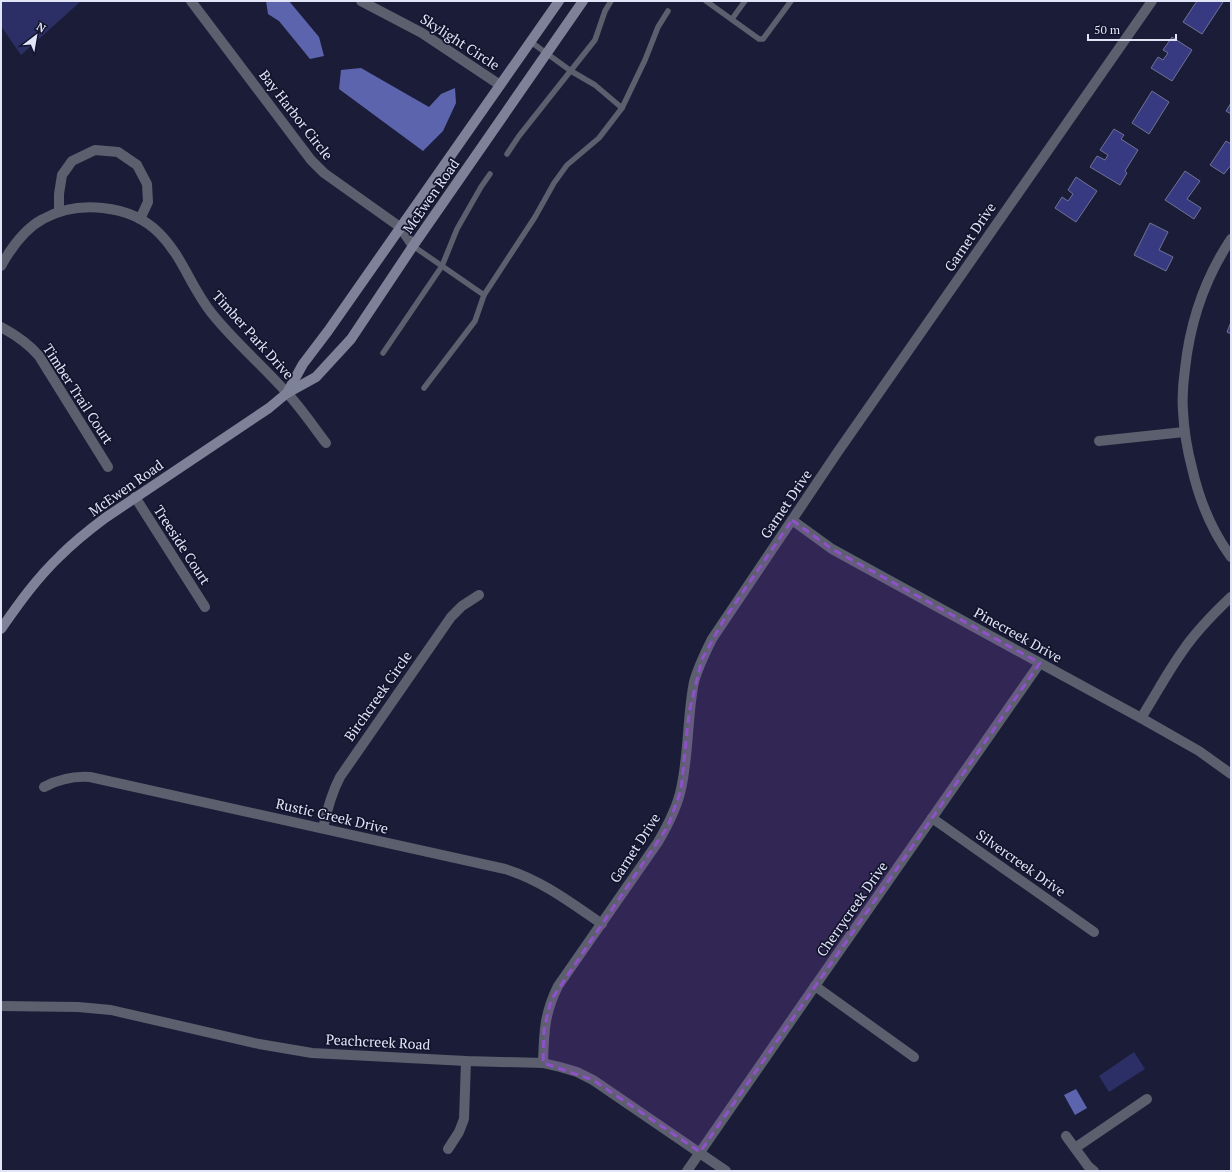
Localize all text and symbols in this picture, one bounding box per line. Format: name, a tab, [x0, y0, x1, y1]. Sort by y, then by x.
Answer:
street label: Skylight Circle	[417, 9, 504, 74]
north arrow	[16, 16, 56, 56]
scale bar	[1088, 16, 1176, 42]
text: N	[34, 19, 49, 36]
text: 50 m	[1094, 22, 1121, 37]
street label: Bay Harbor Circle	[255, 66, 338, 164]
street label: McEwen Road	[398, 155, 463, 237]
street label: Garnet Drive	[940, 198, 1000, 275]
street label: Timber Park Drive	[208, 286, 298, 383]
street label: Timber Trail Court	[39, 340, 118, 448]
street label: McEwen Road	[85, 455, 167, 520]
street label: Garnet Drive	[756, 465, 816, 542]
street label: Treeside Court	[150, 501, 216, 589]
street label: Pinecreek Drive	[971, 603, 1066, 667]
street label: Birchcreek Circle	[339, 647, 416, 745]
street label: Rustic Creek Drive	[274, 793, 390, 838]
street label: Garnet Drive	[605, 809, 664, 886]
street label: Silvercreek Drive	[973, 825, 1070, 901]
street label: Cherrycreek Drive	[812, 857, 892, 960]
street label: Peachcreek Road	[325, 1029, 431, 1054]

